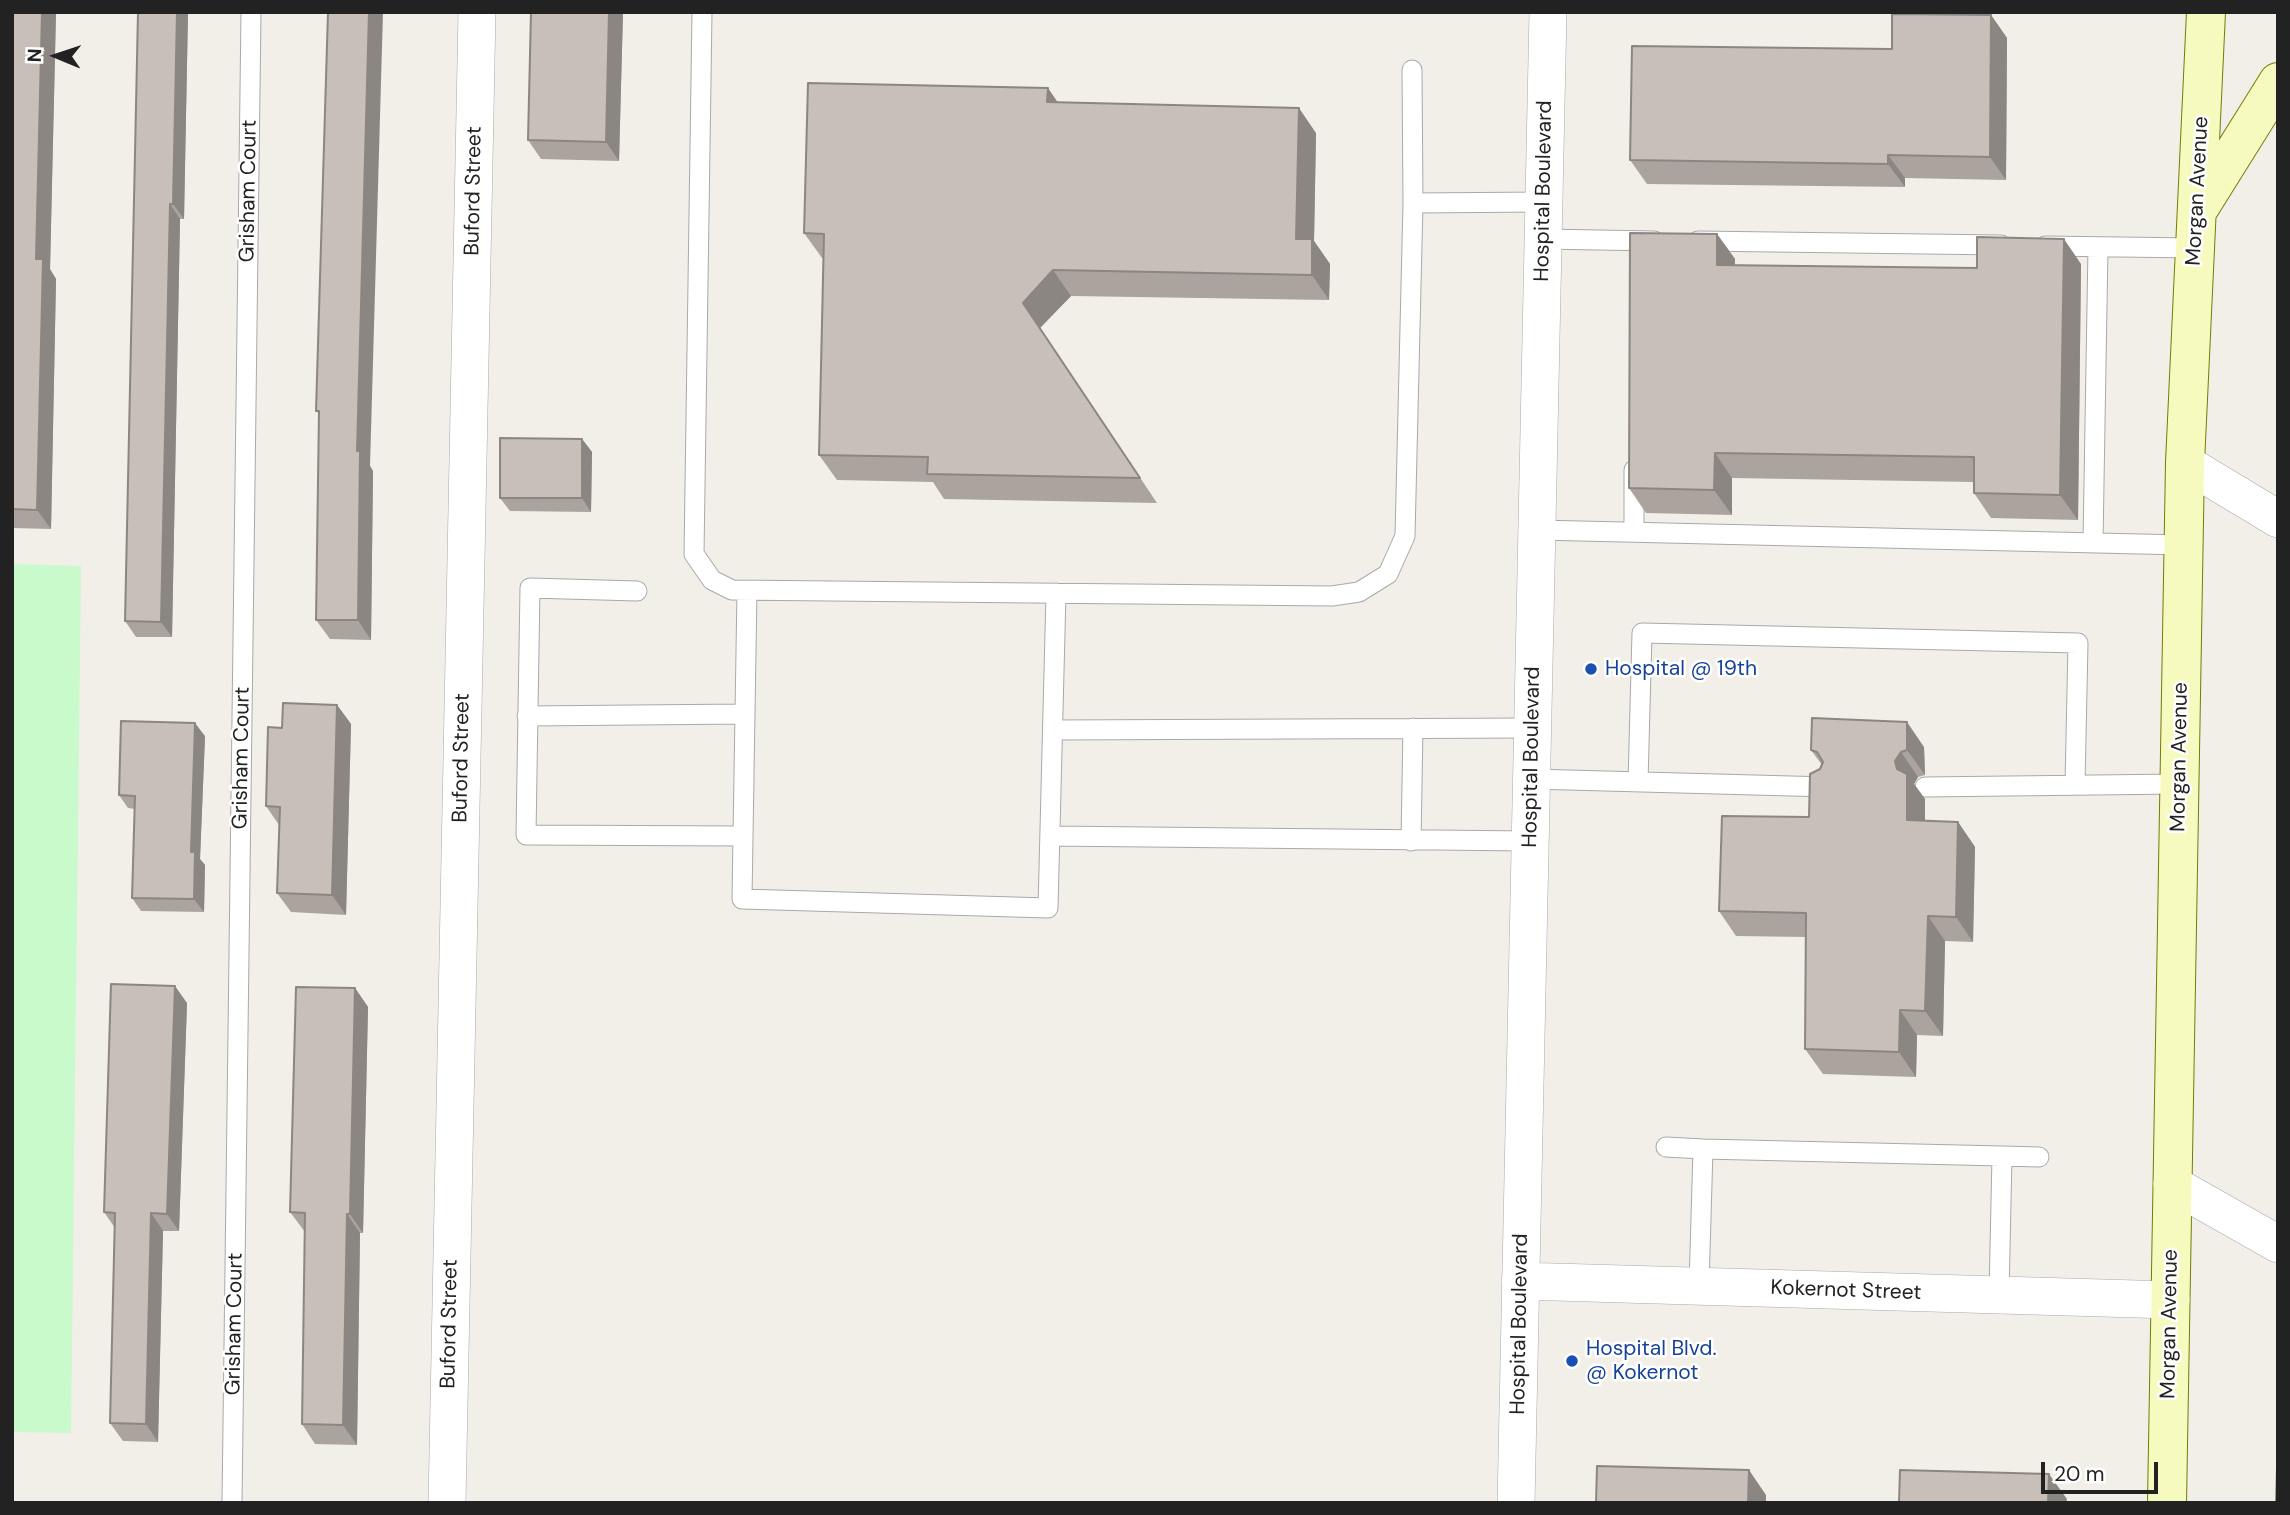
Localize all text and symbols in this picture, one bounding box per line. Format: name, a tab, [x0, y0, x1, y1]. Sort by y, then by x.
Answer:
north arrow	[21, 21, 91, 91]
text: N	[22, 48, 47, 63]
street label: Hospital Boulevard	[1530, 100, 1558, 282]
street label: Morgan Avenue	[2181, 116, 2215, 266]
street label: Grisham Court	[235, 119, 263, 263]
street label: Buford Street	[460, 126, 488, 256]
place label: Hospital @ 19th	[1605, 656, 1757, 682]
marker: Hospital @ 19th	[1583, 661, 1599, 677]
street label: Hospital Boulevard	[1518, 666, 1546, 848]
street label: Morgan Avenue	[2166, 682, 2194, 832]
street label: Grisham Court	[228, 686, 256, 830]
street label: Buford Street	[448, 693, 476, 823]
street label: Hospital Boulevard	[1506, 1233, 1534, 1415]
street label: Morgan Avenue	[2156, 1249, 2184, 1399]
street label: Grisham Court	[221, 1252, 249, 1396]
street label: Buford Street	[436, 1259, 464, 1389]
street label: Kokernot Street	[1770, 1276, 1922, 1306]
place label: Hospital Blvd. @ Kokernot	[1586, 1336, 1717, 1386]
marker: Hospital Blvd. @ Kokernot	[1564, 1353, 1580, 1369]
scale bar	[2045, 1448, 2162, 1492]
text: 20 m	[2054, 1460, 2105, 1488]

